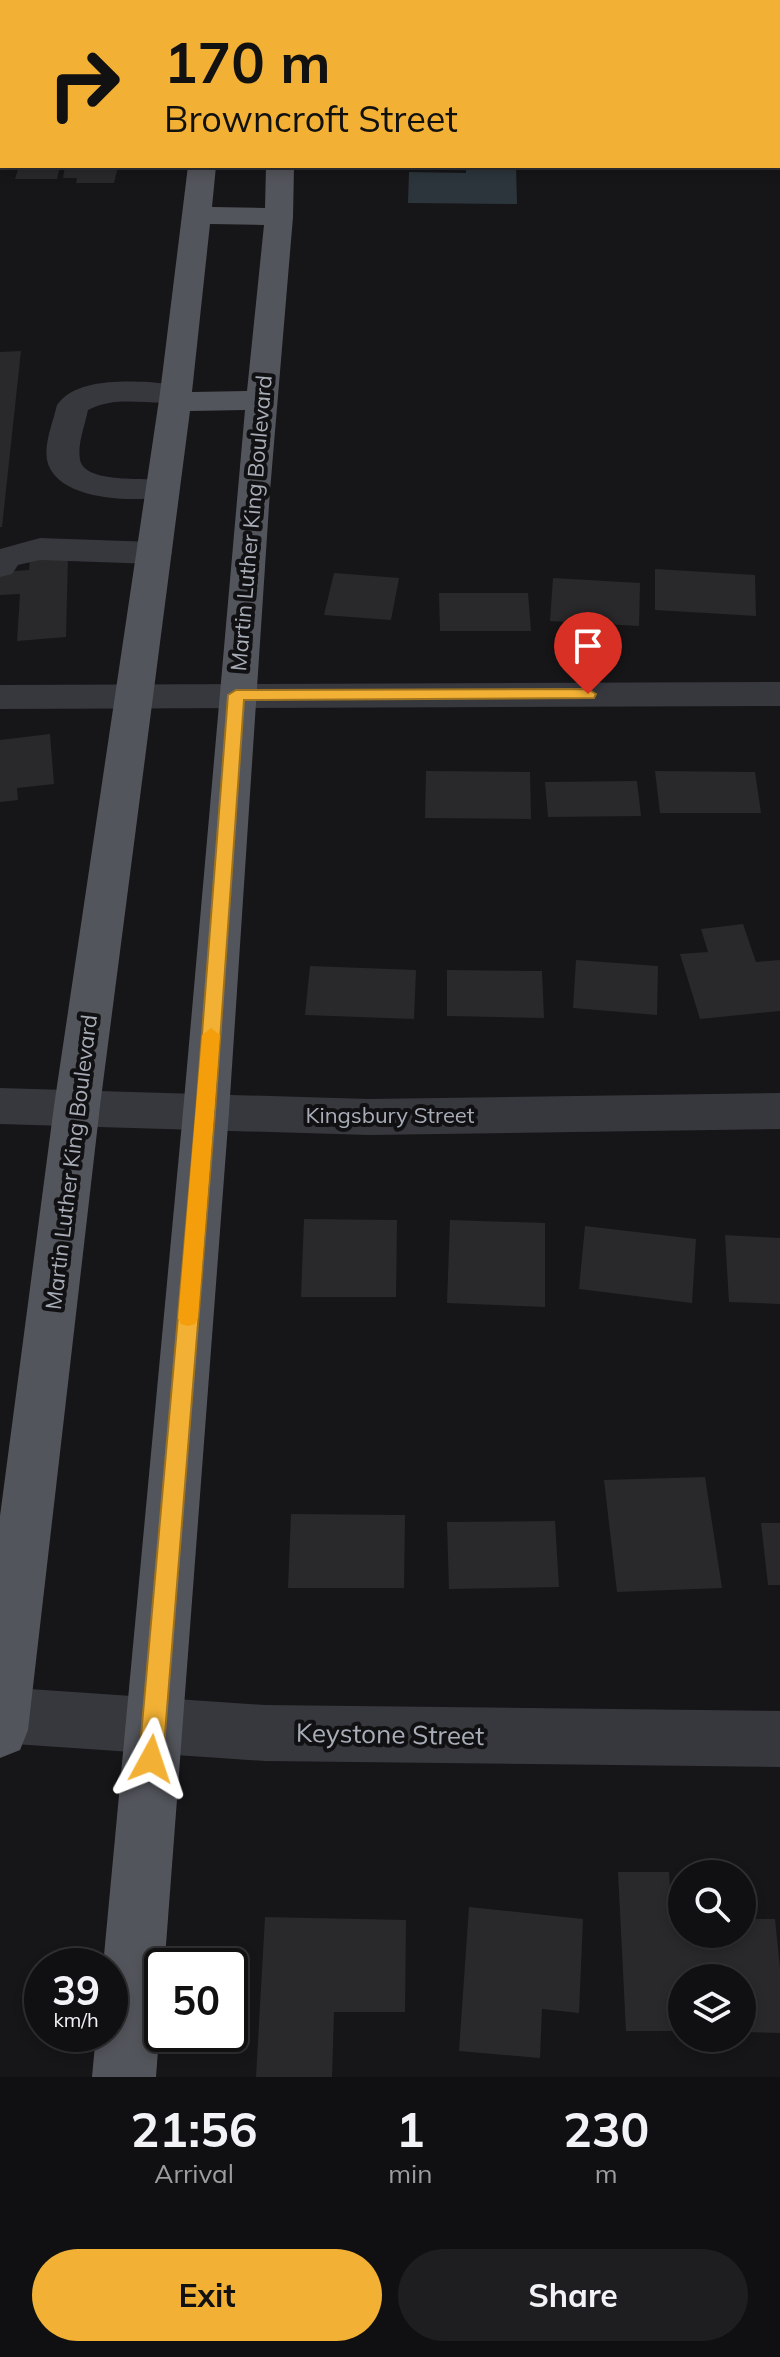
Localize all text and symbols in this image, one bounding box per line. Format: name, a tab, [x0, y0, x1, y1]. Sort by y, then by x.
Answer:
text: 170 m	[164, 27, 331, 97]
icon: right	[32, 32, 136, 136]
text: Browncroft Street	[164, 96, 458, 141]
street label: Martin Luther King Boulevard	[224, 374, 278, 672]
pin	[554, 612, 622, 694]
icon: arrive	[566, 624, 610, 668]
street label: Martin Luther King Boulevard	[39, 1013, 103, 1311]
street label: Kingsbury Street	[305, 1101, 475, 1129]
street label: Keystone Street	[296, 1716, 484, 1752]
position arrow	[109, 1717, 193, 1801]
map controls	[668, 1860, 756, 2052]
button: search	[668, 1860, 756, 1948]
speed limit sign: 50	[144, 1948, 248, 2052]
button: layers	[668, 1964, 756, 2052]
text: 39	[52, 1965, 100, 2015]
text: km/h	[53, 2007, 99, 2032]
text: 21:56	[131, 2099, 258, 2159]
text: 1	[396, 2099, 425, 2159]
text: 230	[563, 2099, 649, 2159]
text: Arrival	[154, 2157, 234, 2190]
text: min	[388, 2157, 432, 2190]
text: m	[595, 2157, 618, 2190]
button: Exit	[32, 2249, 382, 2341]
button: Share	[398, 2249, 748, 2341]

